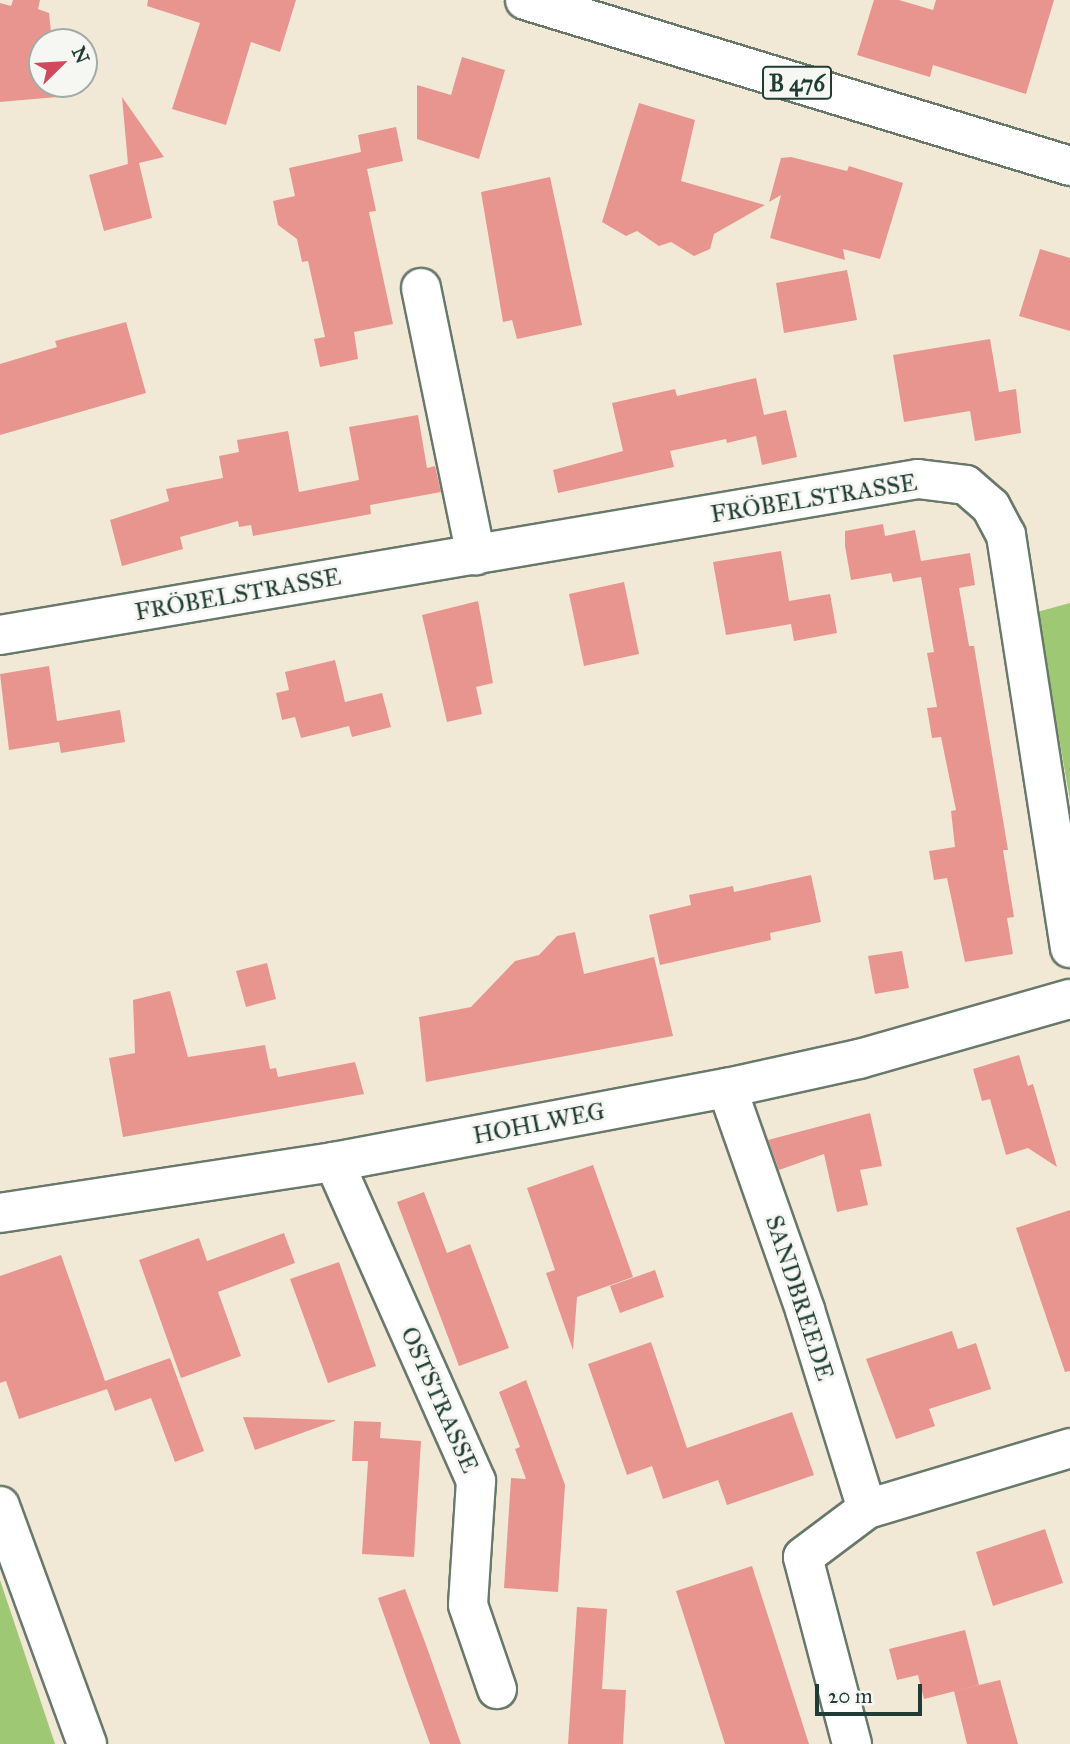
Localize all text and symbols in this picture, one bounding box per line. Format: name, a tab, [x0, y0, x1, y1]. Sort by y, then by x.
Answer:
north arrow	[28, 28, 98, 98]
text: N	[67, 43, 95, 67]
road number: B 476	[762, 64, 832, 102]
street label: FRÖBELSTRASSE	[709, 468, 919, 530]
street label: FRÖBELSTRASSE	[133, 563, 343, 627]
street label: HOHLWEG	[471, 1097, 607, 1151]
street label: SANDBREEDE	[759, 1212, 839, 1384]
street label: OSTSTRASSE	[394, 1323, 484, 1477]
scale bar	[818, 1670, 925, 1714]
text: 20 m	[828, 1683, 873, 1709]

